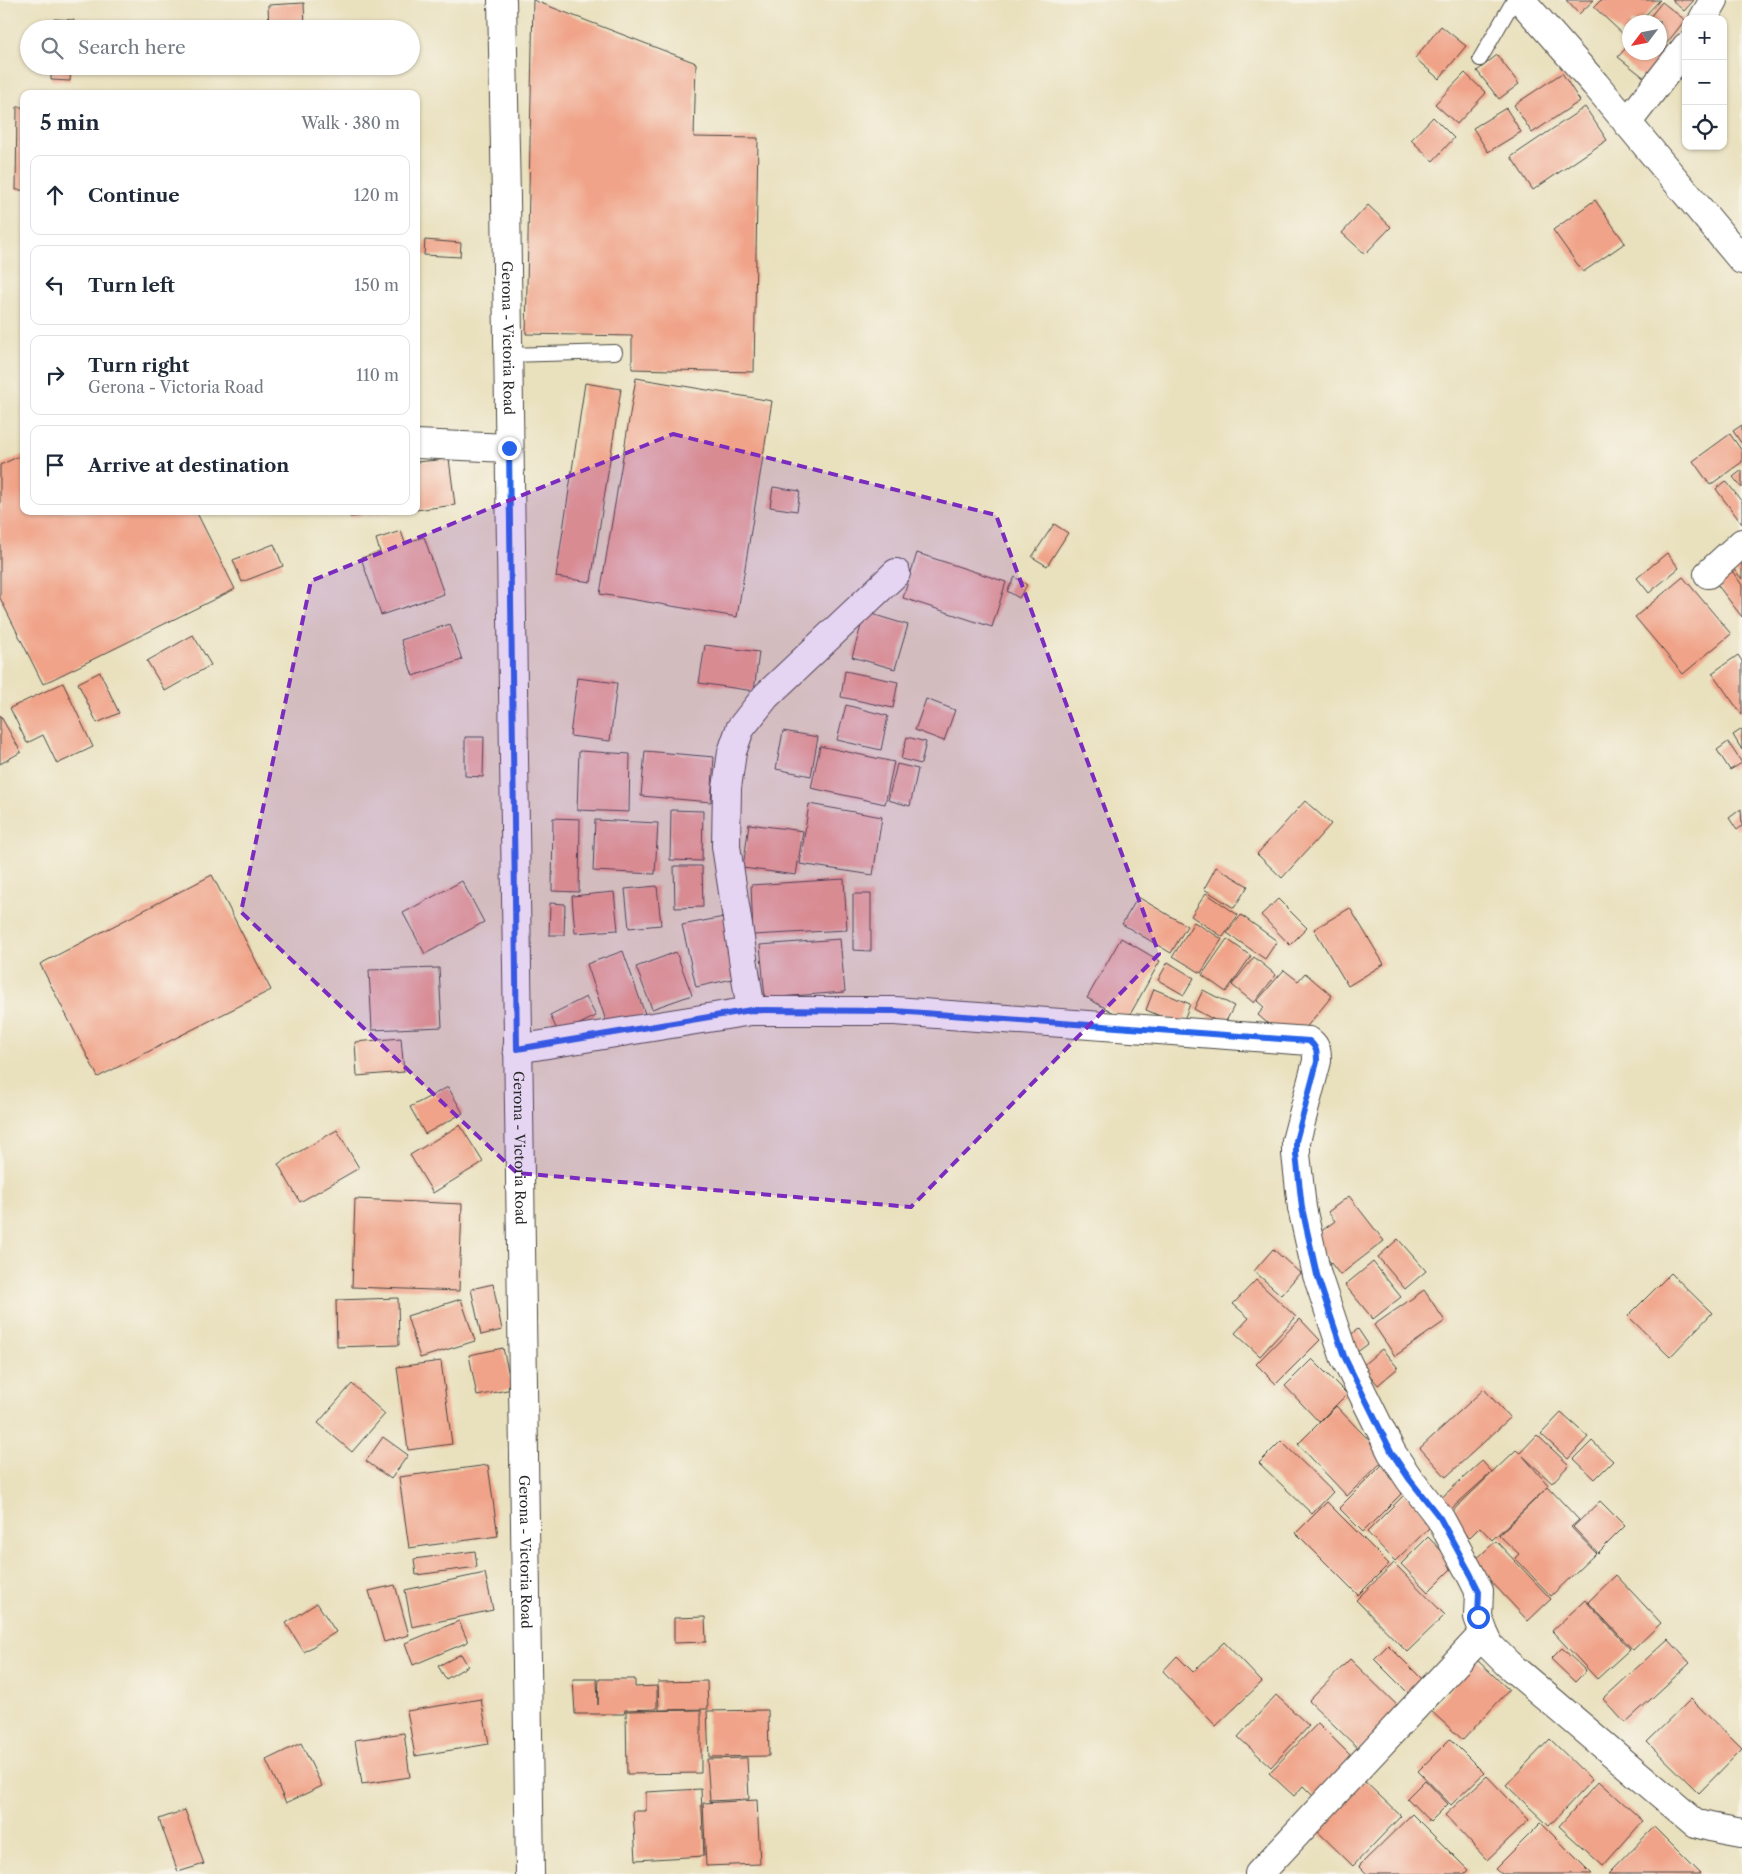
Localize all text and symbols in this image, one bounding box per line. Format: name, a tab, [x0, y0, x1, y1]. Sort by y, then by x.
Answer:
north arrow	[1622, 15, 1667, 60]
map controls	[1682, 15, 1727, 150]
button: +	[1682, 15, 1727, 60]
search box	[20, 20, 420, 75]
icon: search	[38, 34, 66, 62]
text: Search here	[78, 36, 186, 59]
button: −	[1682, 60, 1727, 105]
button: locate	[1682, 105, 1727, 150]
text: 5 min	[40, 110, 100, 135]
text: Walk · 380 m	[301, 113, 400, 133]
icon: ahead	[41, 181, 69, 209]
text: Continue	[88, 184, 180, 207]
text: 120 m	[354, 185, 399, 205]
street label: Gerona - Victoria Road	[498, 261, 518, 415]
icon: left	[41, 271, 69, 299]
text: Turn left	[88, 274, 175, 297]
text: 150 m	[354, 275, 399, 295]
text: Turn right	[88, 354, 189, 377]
icon: right	[41, 361, 69, 389]
text: 110 m	[356, 365, 399, 385]
text: Gerona - Victoria Road	[88, 377, 264, 397]
route end	[498, 437, 521, 460]
icon: arrive	[41, 451, 69, 479]
text: Arrive at destination	[88, 454, 289, 477]
street label: Gerona - Victoria Road	[509, 1071, 530, 1225]
street label: Gerona - Victoria Road	[515, 1475, 535, 1629]
route start	[1467, 1606, 1490, 1629]

